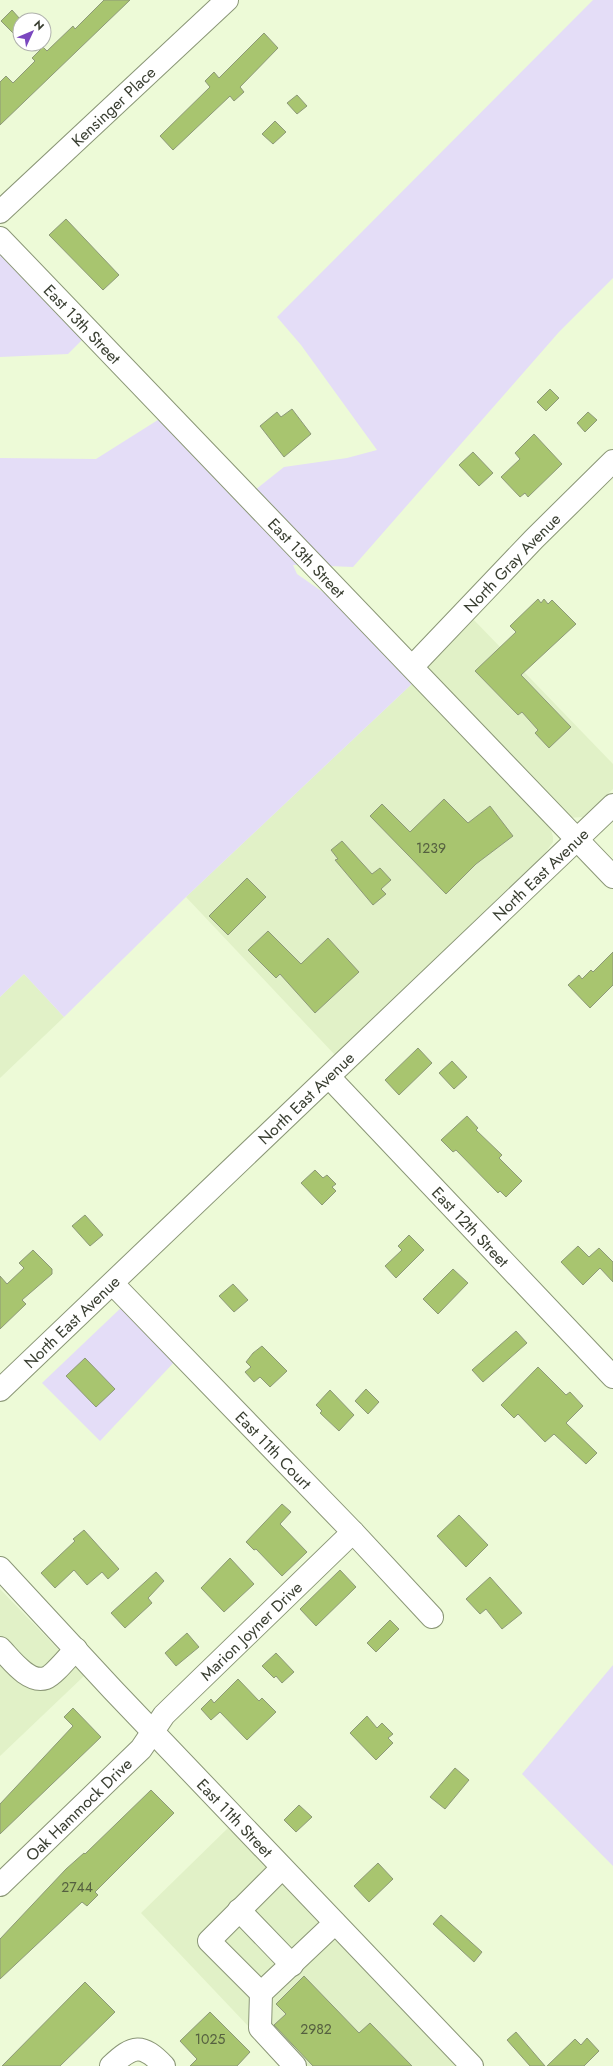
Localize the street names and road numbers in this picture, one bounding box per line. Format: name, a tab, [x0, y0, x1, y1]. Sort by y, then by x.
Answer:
street label: Kensinger Place	[66, 61, 161, 151]
street label: East 13th Street	[38, 279, 126, 369]
street label: North Gray Avenue	[458, 508, 566, 618]
street label: East 13th Street	[263, 513, 351, 603]
street label: North East Avenue	[487, 823, 594, 926]
street label: North East Avenue	[253, 1046, 359, 1150]
street label: East 12th Street	[427, 1181, 515, 1272]
street label: North East Avenue	[18, 1270, 125, 1373]
street label: East 11th Court	[230, 1406, 317, 1494]
street label: Marion Joyner Drive	[195, 1576, 307, 1686]
street label: Oak Hammock Drive	[20, 1752, 137, 1866]
street label: East 11th Street	[192, 1773, 278, 1863]

